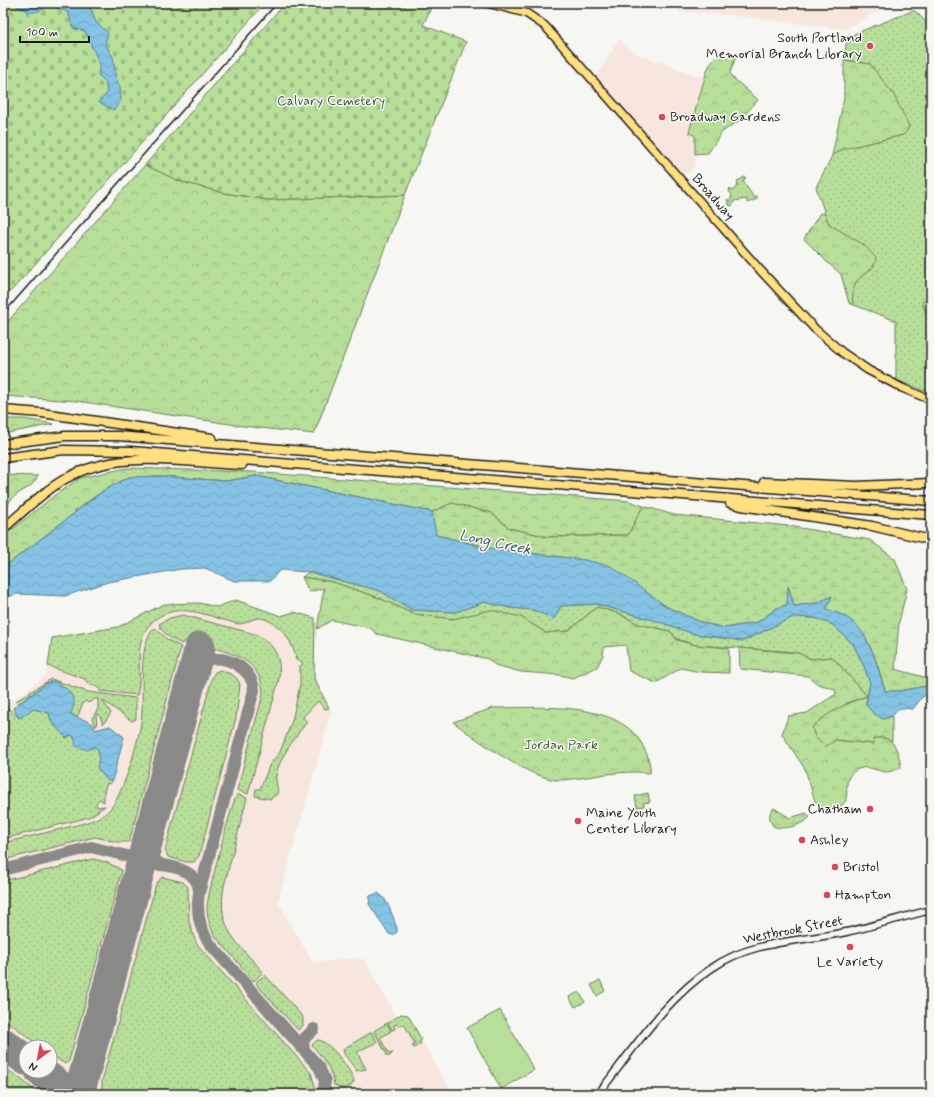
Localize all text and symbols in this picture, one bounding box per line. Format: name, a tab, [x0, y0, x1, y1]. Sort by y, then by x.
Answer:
scale bar	[20, 18, 89, 44]
text: 100 m	[26, 25, 58, 41]
place label: South Portland Memorial Branch Library	[706, 29, 862, 63]
marker: South Portland Memorial Branch Library	[865, 41, 875, 51]
park label: Calvary Cemetery	[277, 92, 385, 110]
place label: Broadway Gardens	[670, 108, 781, 126]
marker: Broadway Gardens	[657, 112, 667, 122]
street label: Broadway	[688, 170, 738, 224]
water label: Long Creek	[457, 526, 533, 561]
park label: Jordan Park	[524, 736, 598, 754]
place label: Chatham	[807, 800, 862, 818]
place label: Maine Youth Center Library	[586, 804, 677, 838]
marker: Chatham	[865, 804, 875, 814]
marker: Maine Youth Center Library	[573, 816, 583, 826]
place label: Ashley	[810, 831, 848, 849]
marker: Ashley	[797, 835, 807, 845]
place label: Bristol	[843, 858, 880, 876]
marker: Bristol	[830, 862, 840, 872]
place label: Hampton	[835, 886, 891, 904]
marker: Hampton	[822, 890, 832, 900]
street label: Westbrook Street	[742, 912, 844, 948]
marker: Le Variety	[845, 942, 855, 952]
place label: Le Variety	[817, 953, 883, 971]
north arrow	[18, 1039, 58, 1079]
text: N	[26, 1059, 40, 1075]

